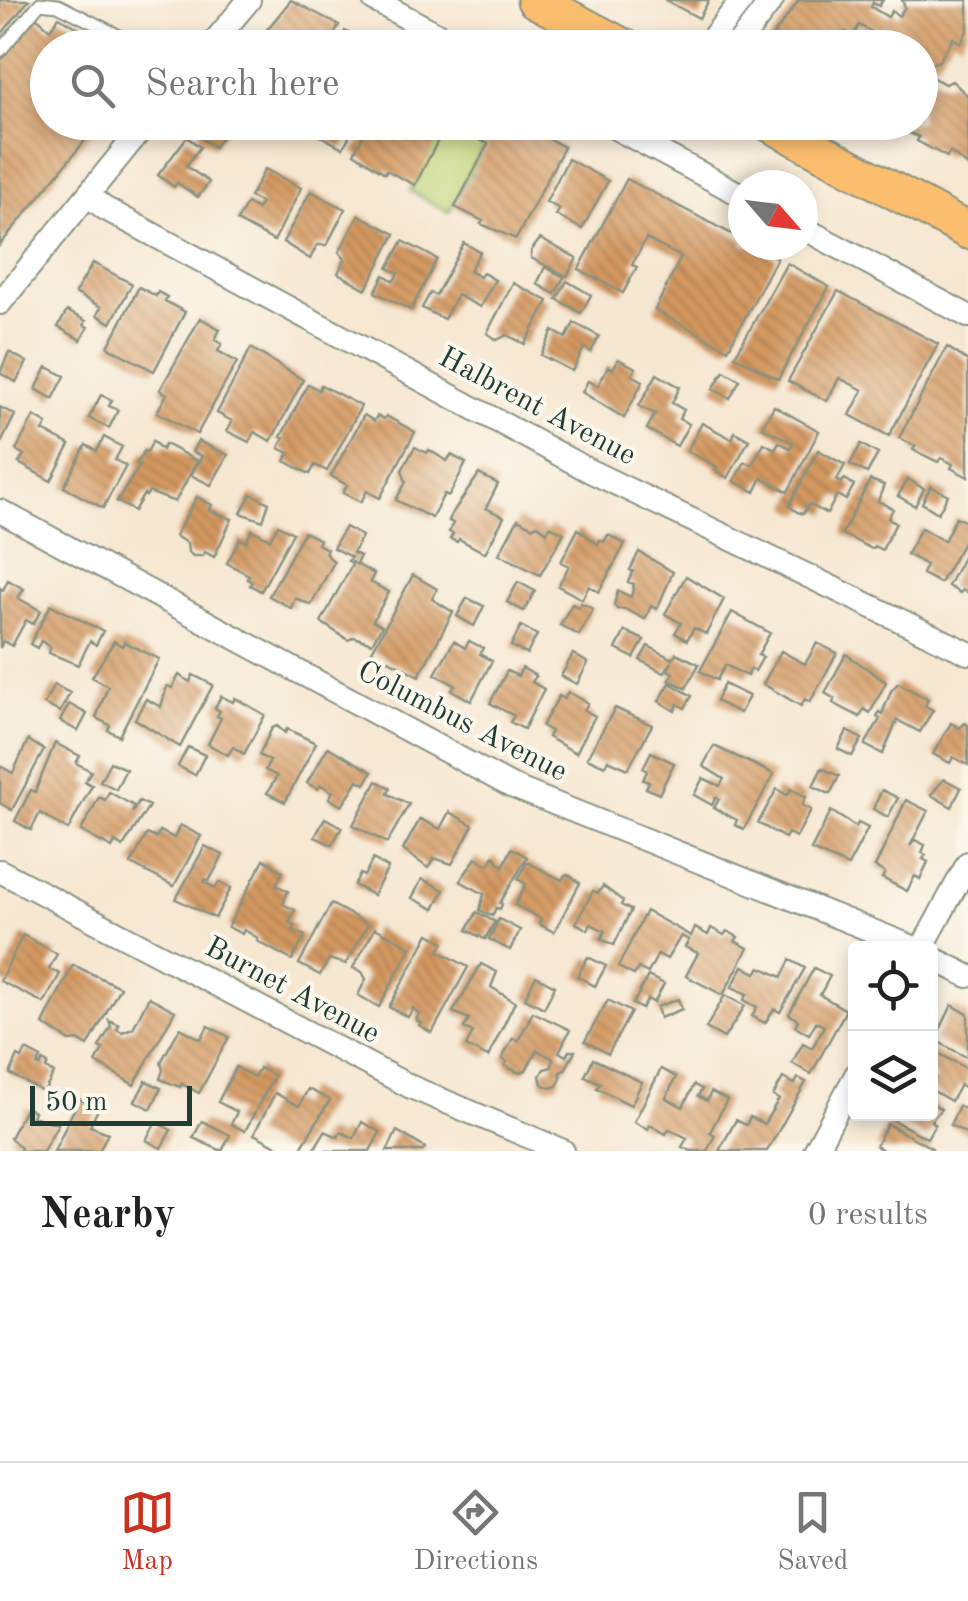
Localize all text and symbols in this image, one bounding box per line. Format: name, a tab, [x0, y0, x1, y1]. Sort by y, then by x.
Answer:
search box	[30, 30, 938, 140]
icon: search	[65, 58, 120, 113]
text: Search here	[145, 66, 340, 104]
north arrow	[728, 170, 818, 260]
street label: Halbrent Avenue	[434, 342, 640, 472]
street label: Columbus Avenue	[352, 656, 572, 788]
street label: Burnet Avenue	[200, 932, 384, 1050]
map controls	[848, 941, 938, 1121]
button: locate	[848, 941, 938, 1031]
button: layers	[848, 1031, 938, 1121]
scale bar	[30, 1081, 192, 1126]
text: 50 m	[45, 1089, 108, 1117]
text: Nearby	[40, 1195, 176, 1237]
text: 0 results	[808, 1200, 928, 1232]
tab: Map	[120, 1485, 175, 1580]
tab: Directions	[414, 1485, 538, 1580]
tab: Saved	[777, 1485, 848, 1580]

